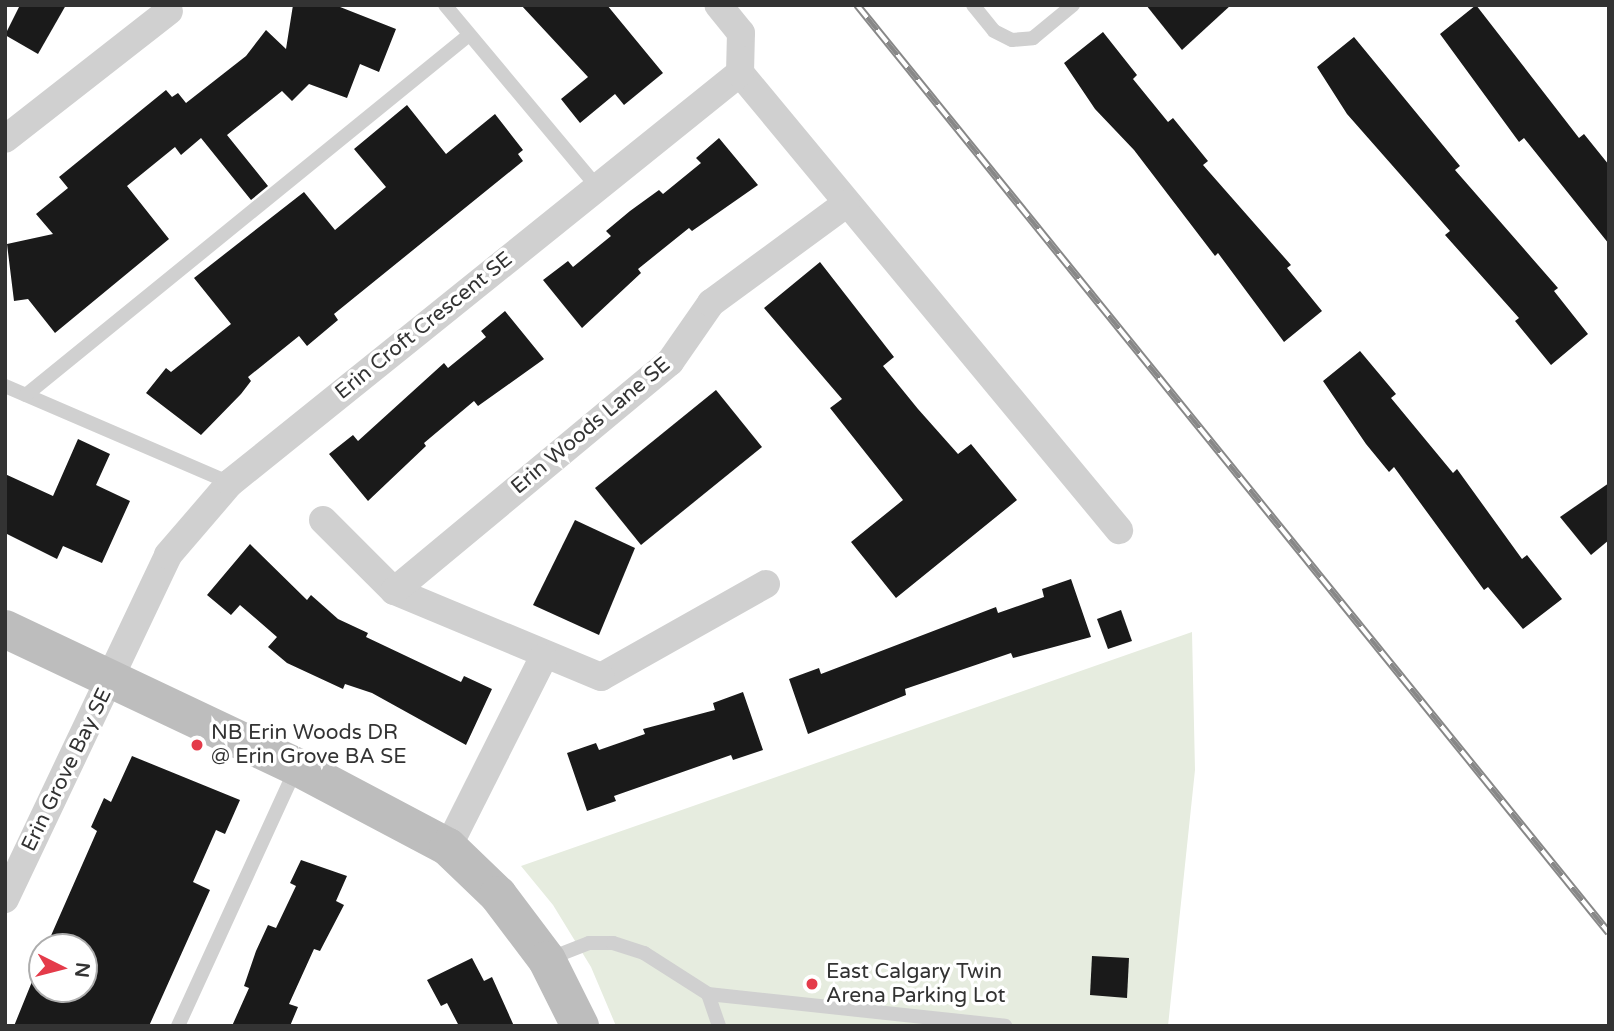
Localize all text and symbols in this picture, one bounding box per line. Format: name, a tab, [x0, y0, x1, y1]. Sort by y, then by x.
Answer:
street label: Erin Croft Crescent SE	[330, 247, 518, 405]
street label: Erin Woods Lane SE	[506, 352, 676, 500]
street label: Erin Grove Bay SE	[17, 684, 117, 856]
place label: NB Erin Woods DR @ Erin Grove BA SE	[211, 720, 407, 770]
marker: NB Erin Woods DR @ Erin Grove BA SE	[189, 737, 205, 753]
north arrow	[28, 933, 98, 1003]
place label: East Calgary Twin Arena Parking Lot	[826, 959, 1006, 1009]
text: N	[70, 961, 94, 979]
marker: East Calgary Twin Arena Parking Lot	[804, 976, 820, 992]

